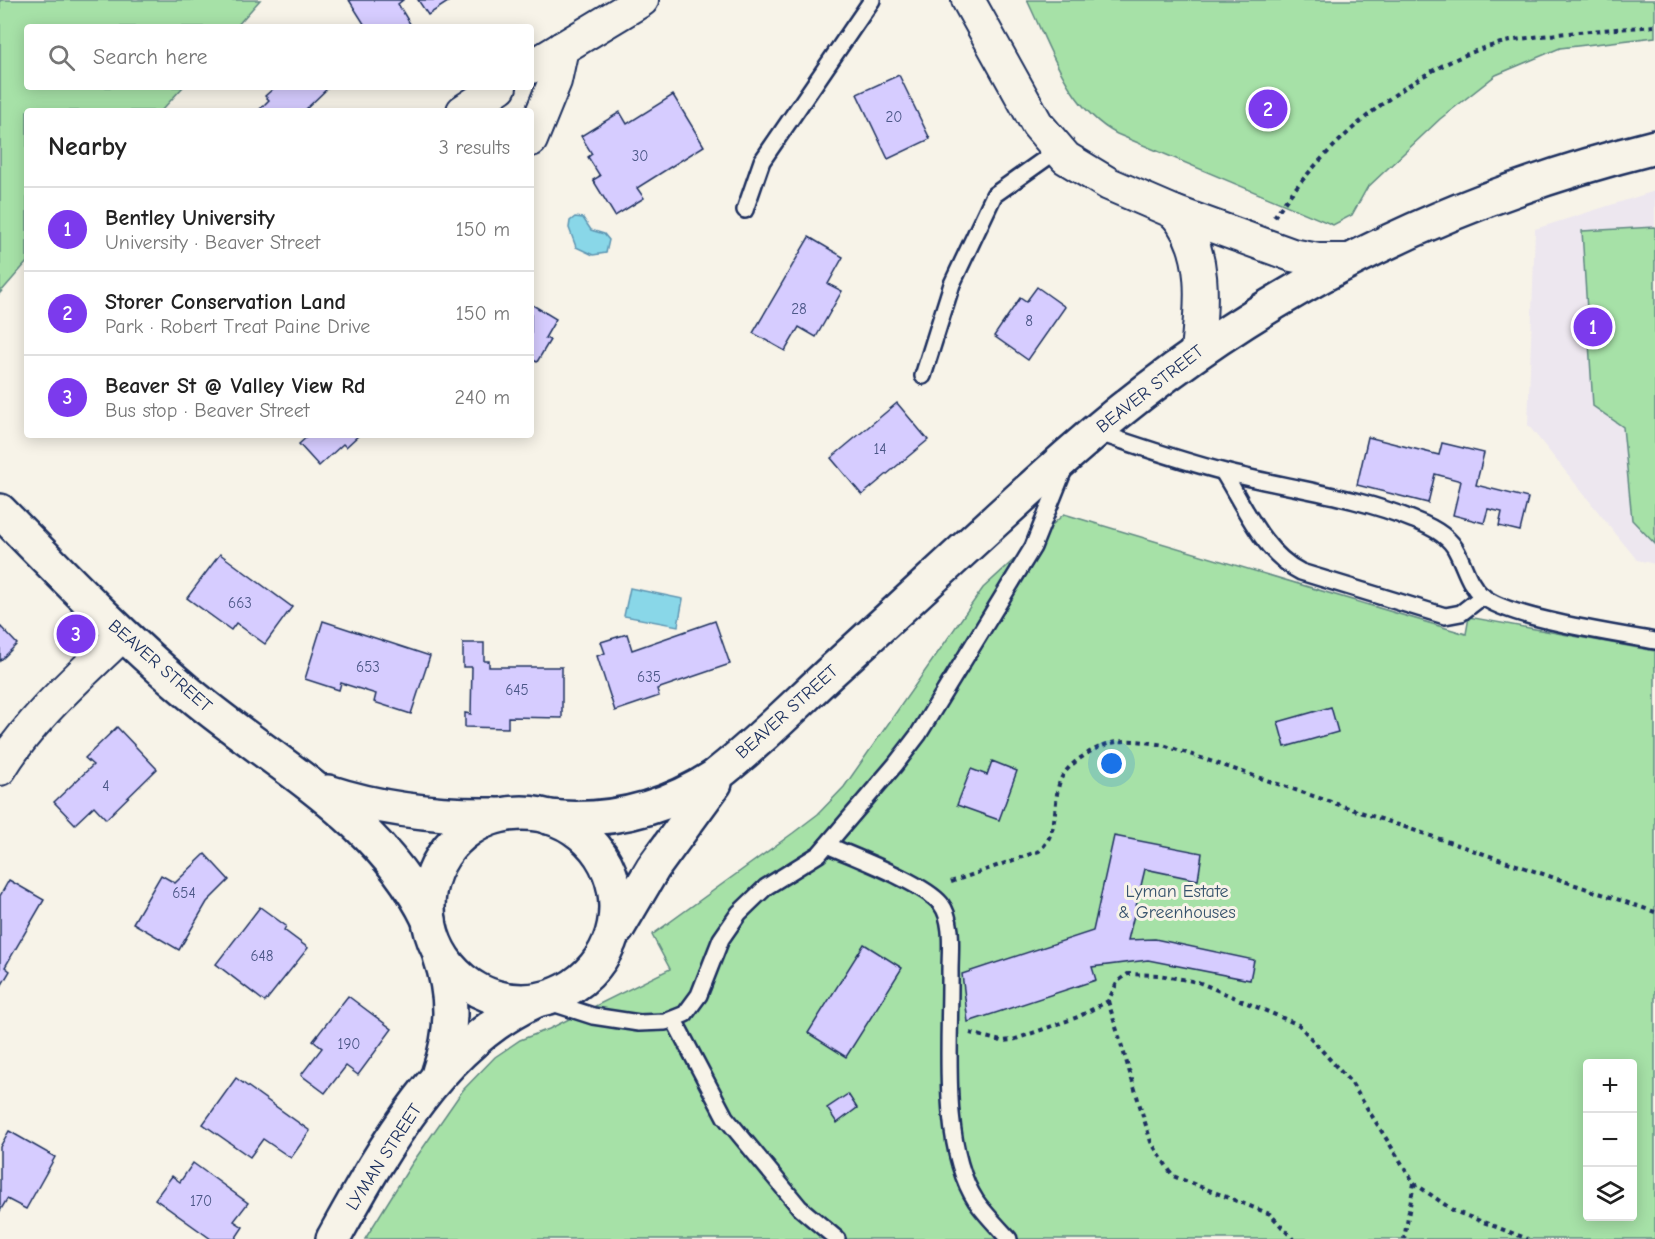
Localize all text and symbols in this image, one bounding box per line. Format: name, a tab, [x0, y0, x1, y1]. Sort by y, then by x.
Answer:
search box	[24, 24, 534, 90]
icon: search	[45, 41, 78, 74]
text: Search here	[93, 44, 208, 70]
pin: 2	[1248, 86, 1288, 132]
house number: 20	[886, 108, 902, 126]
text: Nearby	[48, 132, 127, 162]
text: 3 results	[439, 136, 510, 159]
house number: 30	[632, 147, 648, 165]
text: Bentley University	[105, 205, 275, 231]
text: 1	[64, 218, 71, 241]
text: 150 m	[456, 218, 510, 241]
text: University · Beaver Street	[105, 231, 320, 254]
text: Storer Conservation Land	[105, 289, 346, 315]
house number: 28	[791, 300, 807, 318]
text: 2	[63, 302, 72, 325]
text: 150 m	[456, 302, 510, 325]
pin: 1	[1574, 304, 1612, 350]
house number: 8	[1025, 312, 1033, 330]
text: Park · Robert Treat Paine Drive	[105, 315, 370, 338]
street label: BEAVER STREET	[1092, 340, 1208, 437]
text: Beaver St @ Valley View Rd	[105, 373, 365, 399]
text: 3	[63, 386, 72, 409]
text: 240 m	[455, 386, 510, 409]
text: Bus stop · Beaver Street	[105, 399, 310, 422]
house number: 14	[873, 440, 887, 458]
house number: 663	[228, 594, 252, 612]
pin: 3	[56, 612, 96, 656]
street label: BEAVER STREET	[104, 615, 216, 717]
house number: 653	[356, 658, 380, 676]
street label: BEAVER STREET	[732, 660, 843, 763]
house number: 635	[637, 668, 661, 686]
house number: 645	[505, 681, 529, 699]
your location	[1097, 749, 1126, 778]
house number: 4	[102, 777, 110, 795]
park label: Lyman Estate & Greenhouses	[1118, 881, 1236, 923]
house number: 654	[172, 884, 196, 902]
house number: 648	[250, 947, 274, 965]
house number: 190	[337, 1035, 361, 1053]
map controls	[1583, 1059, 1637, 1221]
button: +	[1583, 1059, 1637, 1113]
street label: LYMAN STREET	[342, 1099, 427, 1214]
button: −	[1583, 1113, 1637, 1167]
button: layers	[1583, 1167, 1637, 1221]
house number: 170	[190, 1192, 212, 1210]

